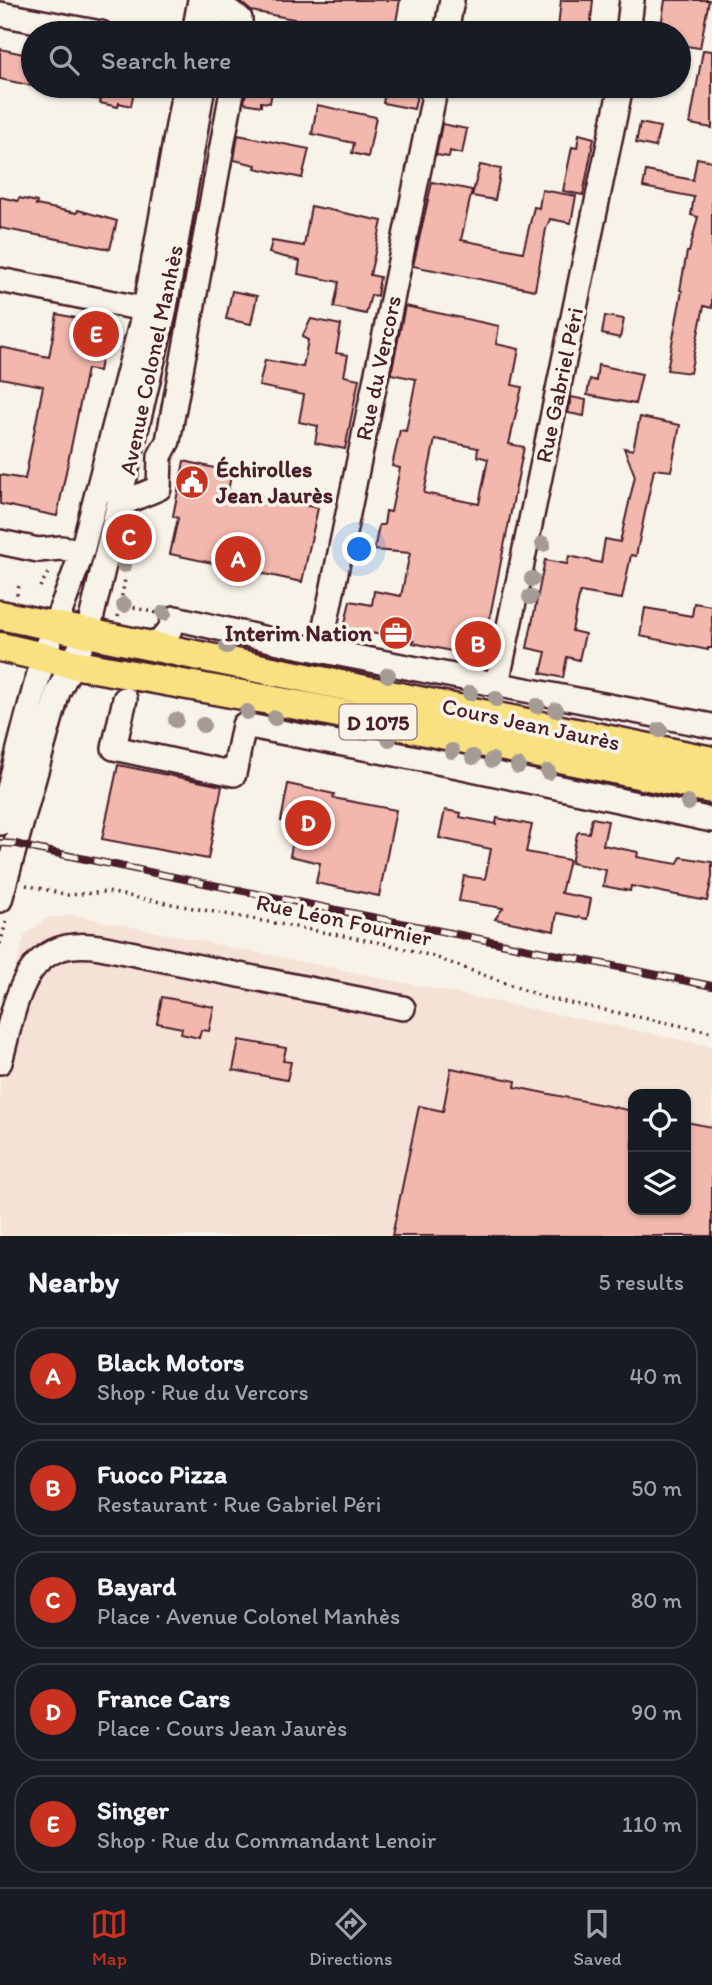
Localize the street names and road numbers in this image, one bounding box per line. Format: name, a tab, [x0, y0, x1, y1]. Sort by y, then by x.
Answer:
street label: Avenue Colonel Manhès	[113, 242, 189, 478]
street label: Rue du Vercors	[349, 293, 407, 443]
street label: Rue Gabriel Péri	[529, 305, 589, 465]
street label: Cours Jean Jaurès	[439, 691, 623, 757]
road number: D 1075	[340, 704, 416, 740]
street label: Rue Léon Fournier	[254, 888, 434, 952]

